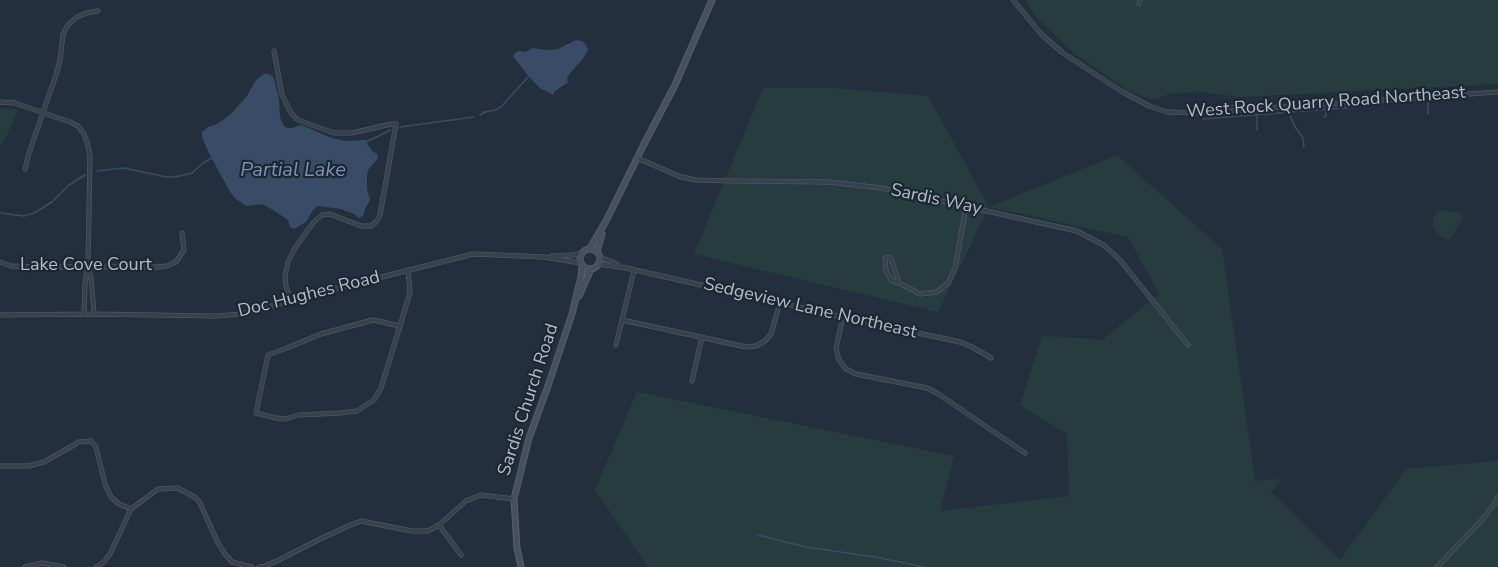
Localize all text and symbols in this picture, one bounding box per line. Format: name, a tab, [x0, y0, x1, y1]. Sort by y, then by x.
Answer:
street label: West Rock Quarry Road Northeast	[1186, 82, 1466, 124]
water label: Partial Lake	[240, 159, 346, 183]
street label: Sardis Way	[889, 180, 983, 220]
street label: Lake Cove Court	[20, 255, 152, 277]
street label: Doc Hughes Road	[236, 267, 382, 323]
street label: Sedgeview Lane Northeast	[701, 274, 919, 344]
street label: Sardis Church Road	[494, 321, 564, 479]

